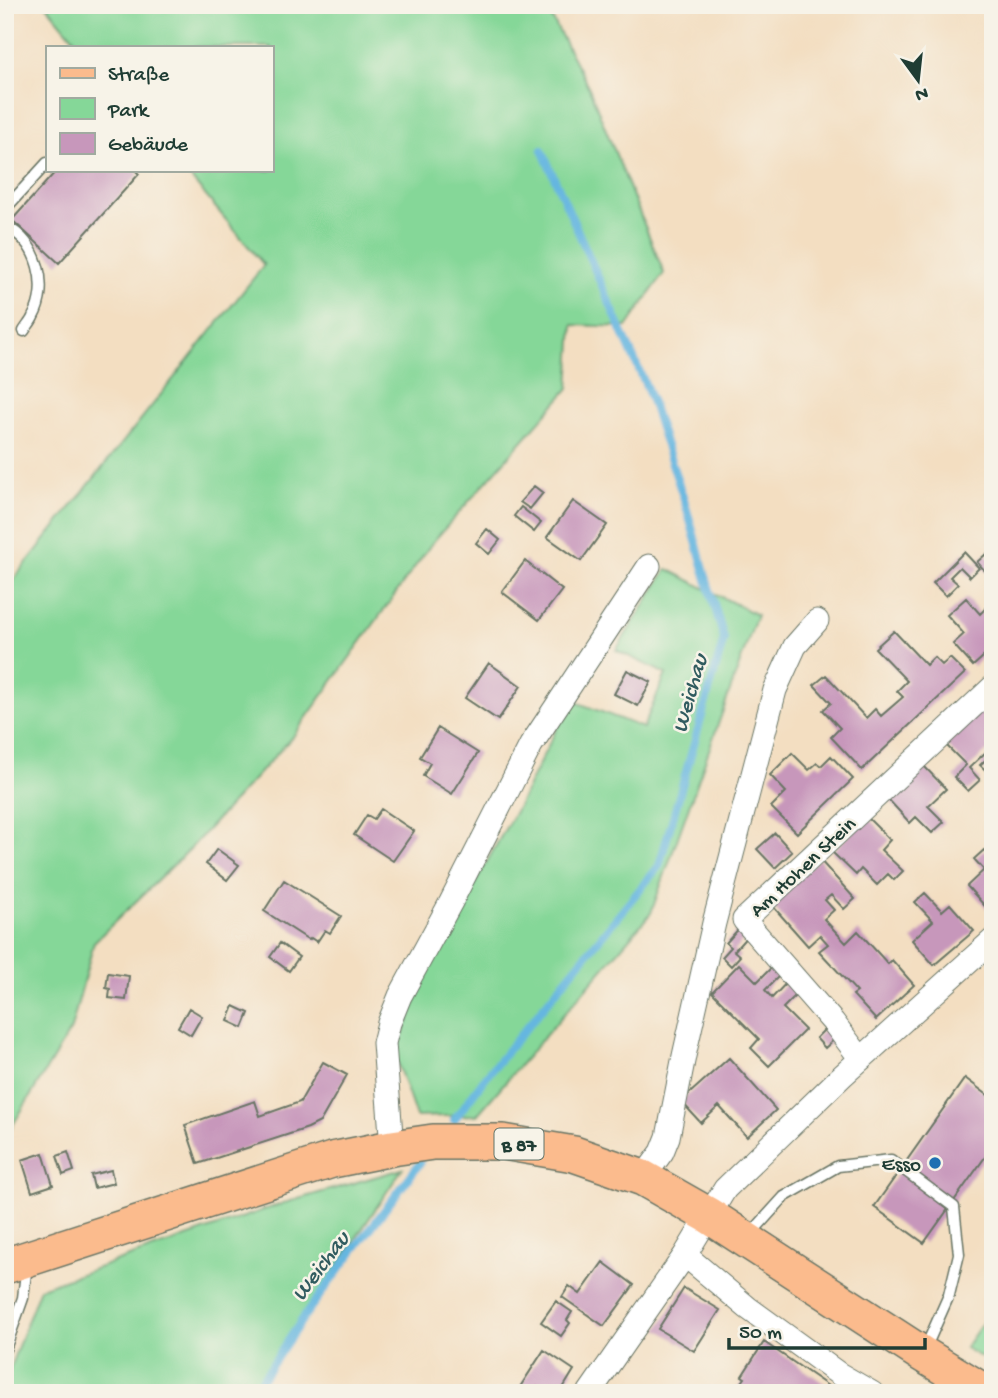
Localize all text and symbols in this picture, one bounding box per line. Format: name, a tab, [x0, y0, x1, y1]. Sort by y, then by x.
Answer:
legend	[46, 46, 273, 172]
north arrow	[883, 46, 953, 116]
text: Straße	[108, 64, 170, 89]
text: N	[913, 80, 930, 106]
text: Park	[107, 100, 151, 125]
text: Gebäude	[108, 134, 189, 159]
water label: Weichau	[667, 650, 716, 736]
street label: Am Hohen Stein	[746, 813, 863, 924]
road number: B 87	[494, 1128, 544, 1160]
place label: Esso	[882, 1154, 921, 1179]
marker: Esso	[927, 1155, 943, 1171]
water label: Weichau	[287, 1225, 358, 1307]
scale bar	[729, 1307, 925, 1351]
text: 50 m	[739, 1322, 782, 1347]

